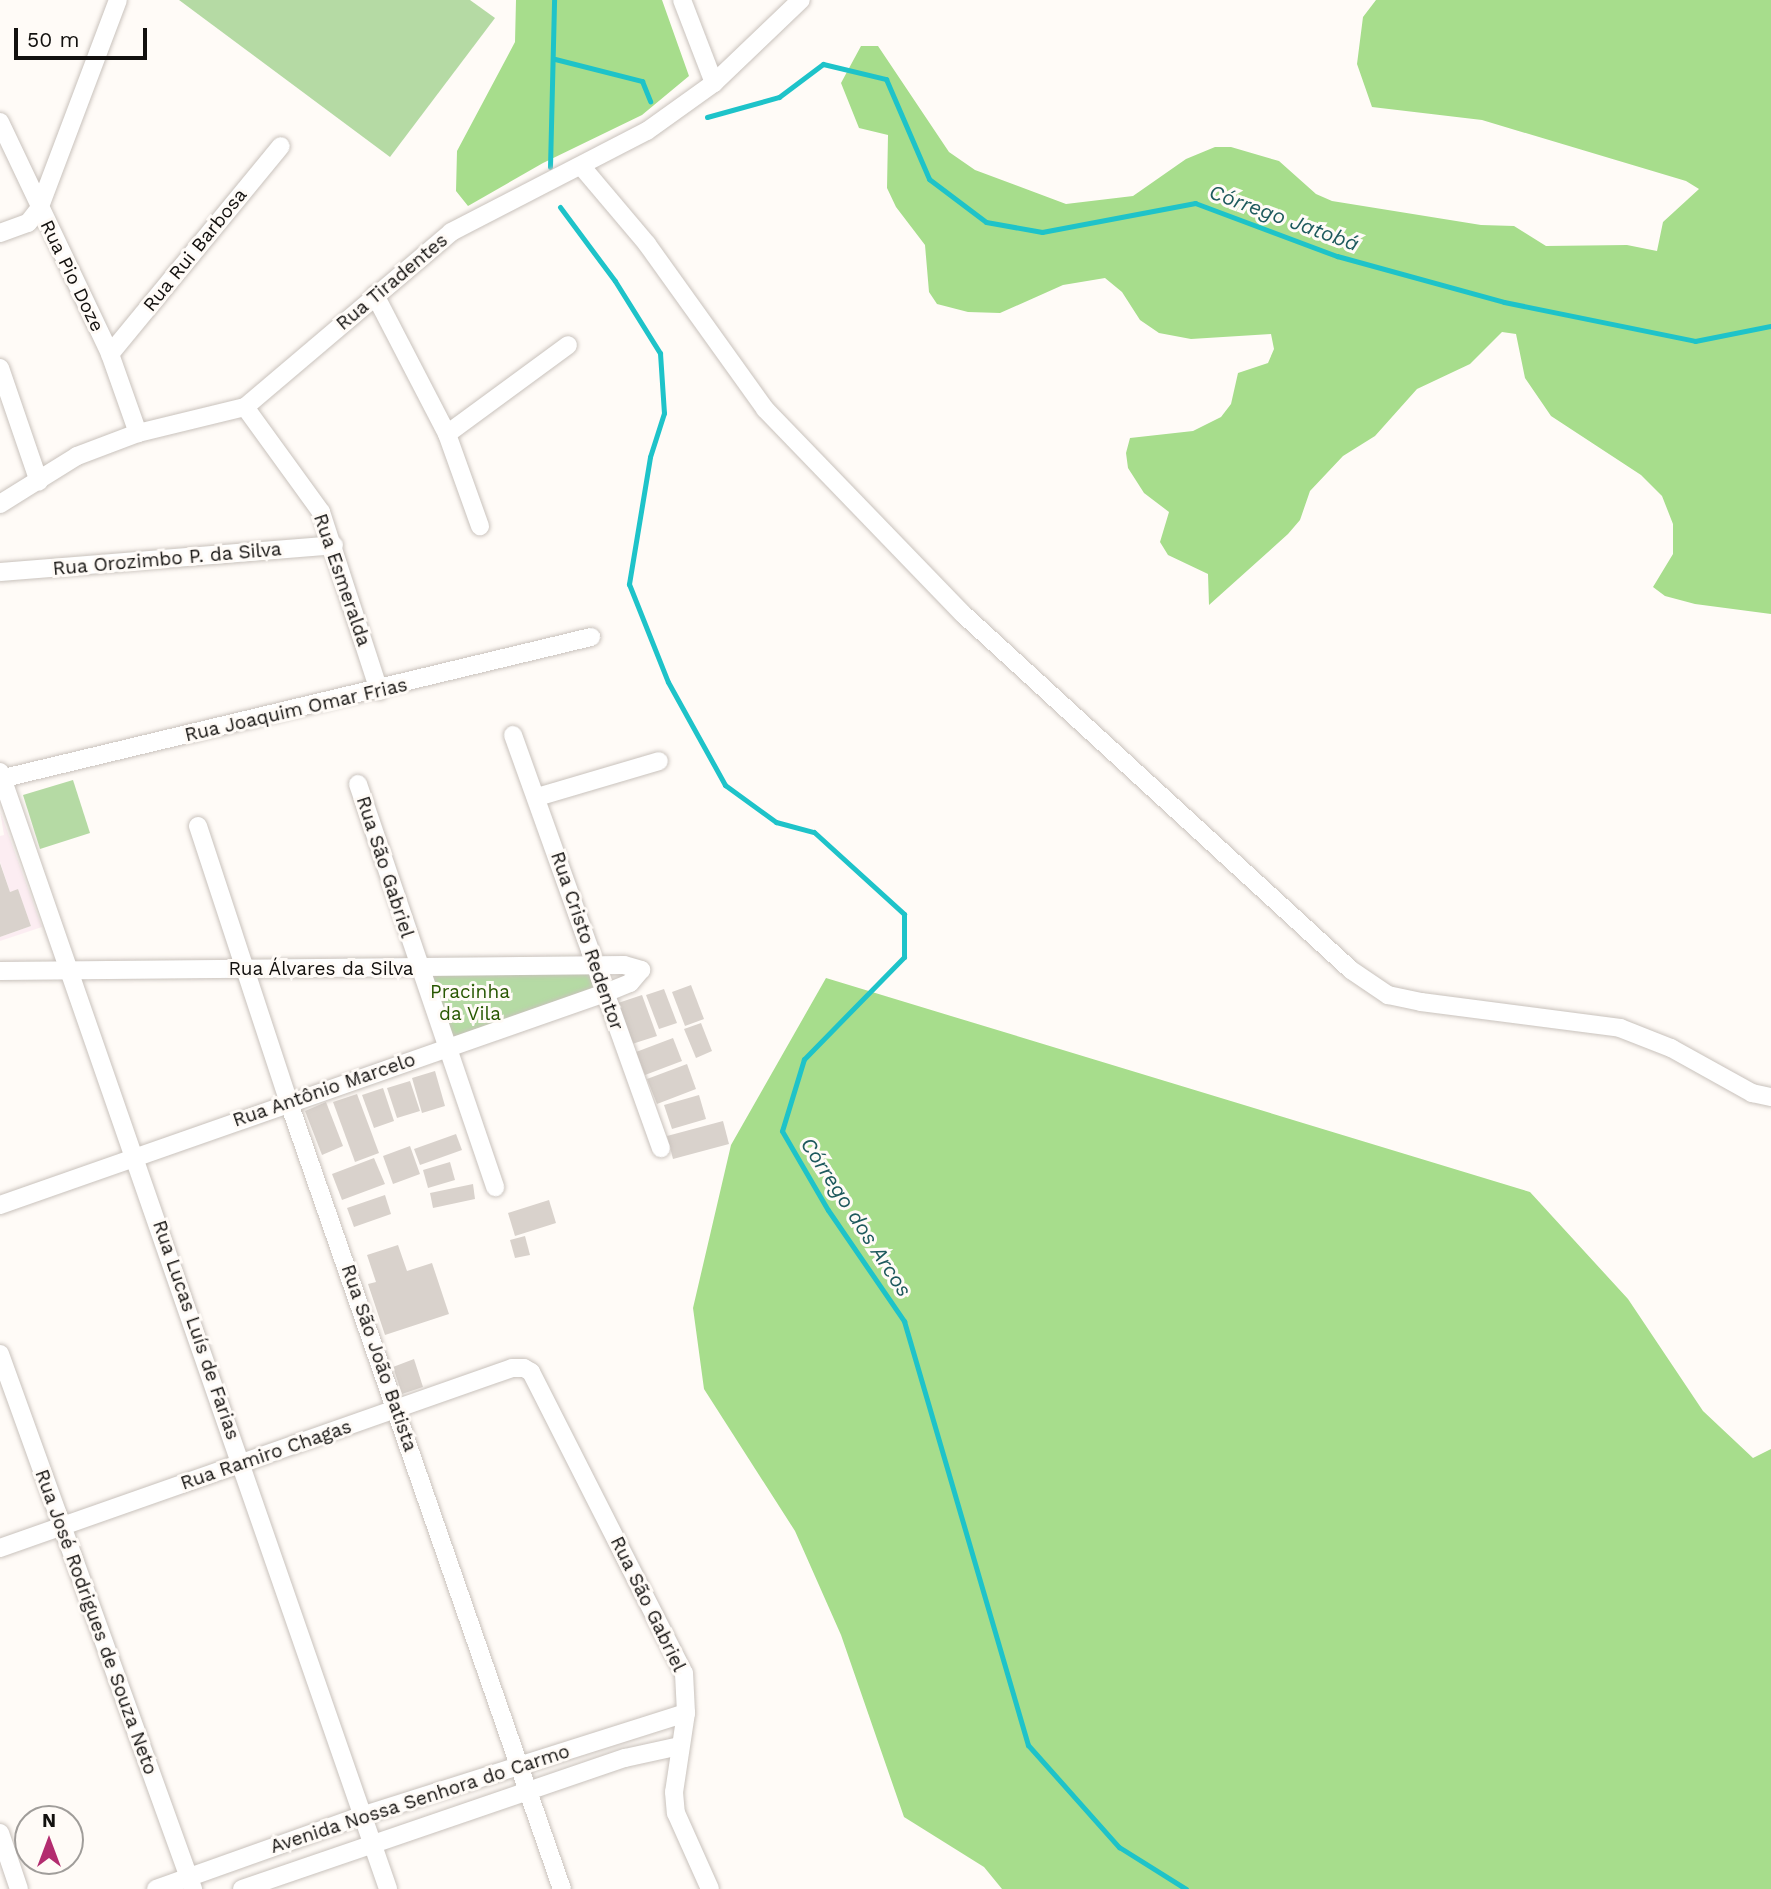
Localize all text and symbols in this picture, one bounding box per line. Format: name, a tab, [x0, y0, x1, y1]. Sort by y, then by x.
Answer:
scale bar	[18, 14, 150, 58]
text: 50 m	[27, 27, 79, 52]
water label: Córrego Jatobá	[1205, 179, 1363, 257]
street label: Rua Rui Barbosa	[138, 184, 252, 316]
street label: Rua Pio Doze	[35, 216, 109, 336]
street label: Rua Tiradentes	[331, 229, 453, 335]
street label: Rua Esmeralda	[309, 510, 375, 650]
street label: Rua Orozimbo P. da Silva	[51, 538, 283, 580]
street label: Rua Joaquim Omar Frias	[182, 673, 410, 747]
street label: Rua São Gabriel	[351, 793, 419, 941]
street label: Rua Cristo Redentor	[546, 848, 628, 1034]
street label: Rua Álvares da Silva	[228, 958, 414, 980]
park label: Pracinha da Vila	[430, 981, 510, 1025]
street label: Rua Antônio Marcelo	[229, 1048, 419, 1132]
water label: Córrego dos Arcos	[795, 1132, 917, 1302]
street label: Rua Lucas Luís de Farias	[148, 1217, 244, 1443]
street label: Rua São João Batista	[336, 1261, 422, 1455]
street label: Rua Ramiro Chagas	[177, 1415, 355, 1495]
street label: Rua José Rodrigues de Souza Neto	[30, 1466, 162, 1778]
street label: Rua São Gabriel	[605, 1532, 691, 1676]
street label: Avenida Nossa Senhora do Carmo	[267, 1740, 573, 1858]
north arrow	[14, 1805, 84, 1875]
text: N	[42, 1809, 56, 1832]

